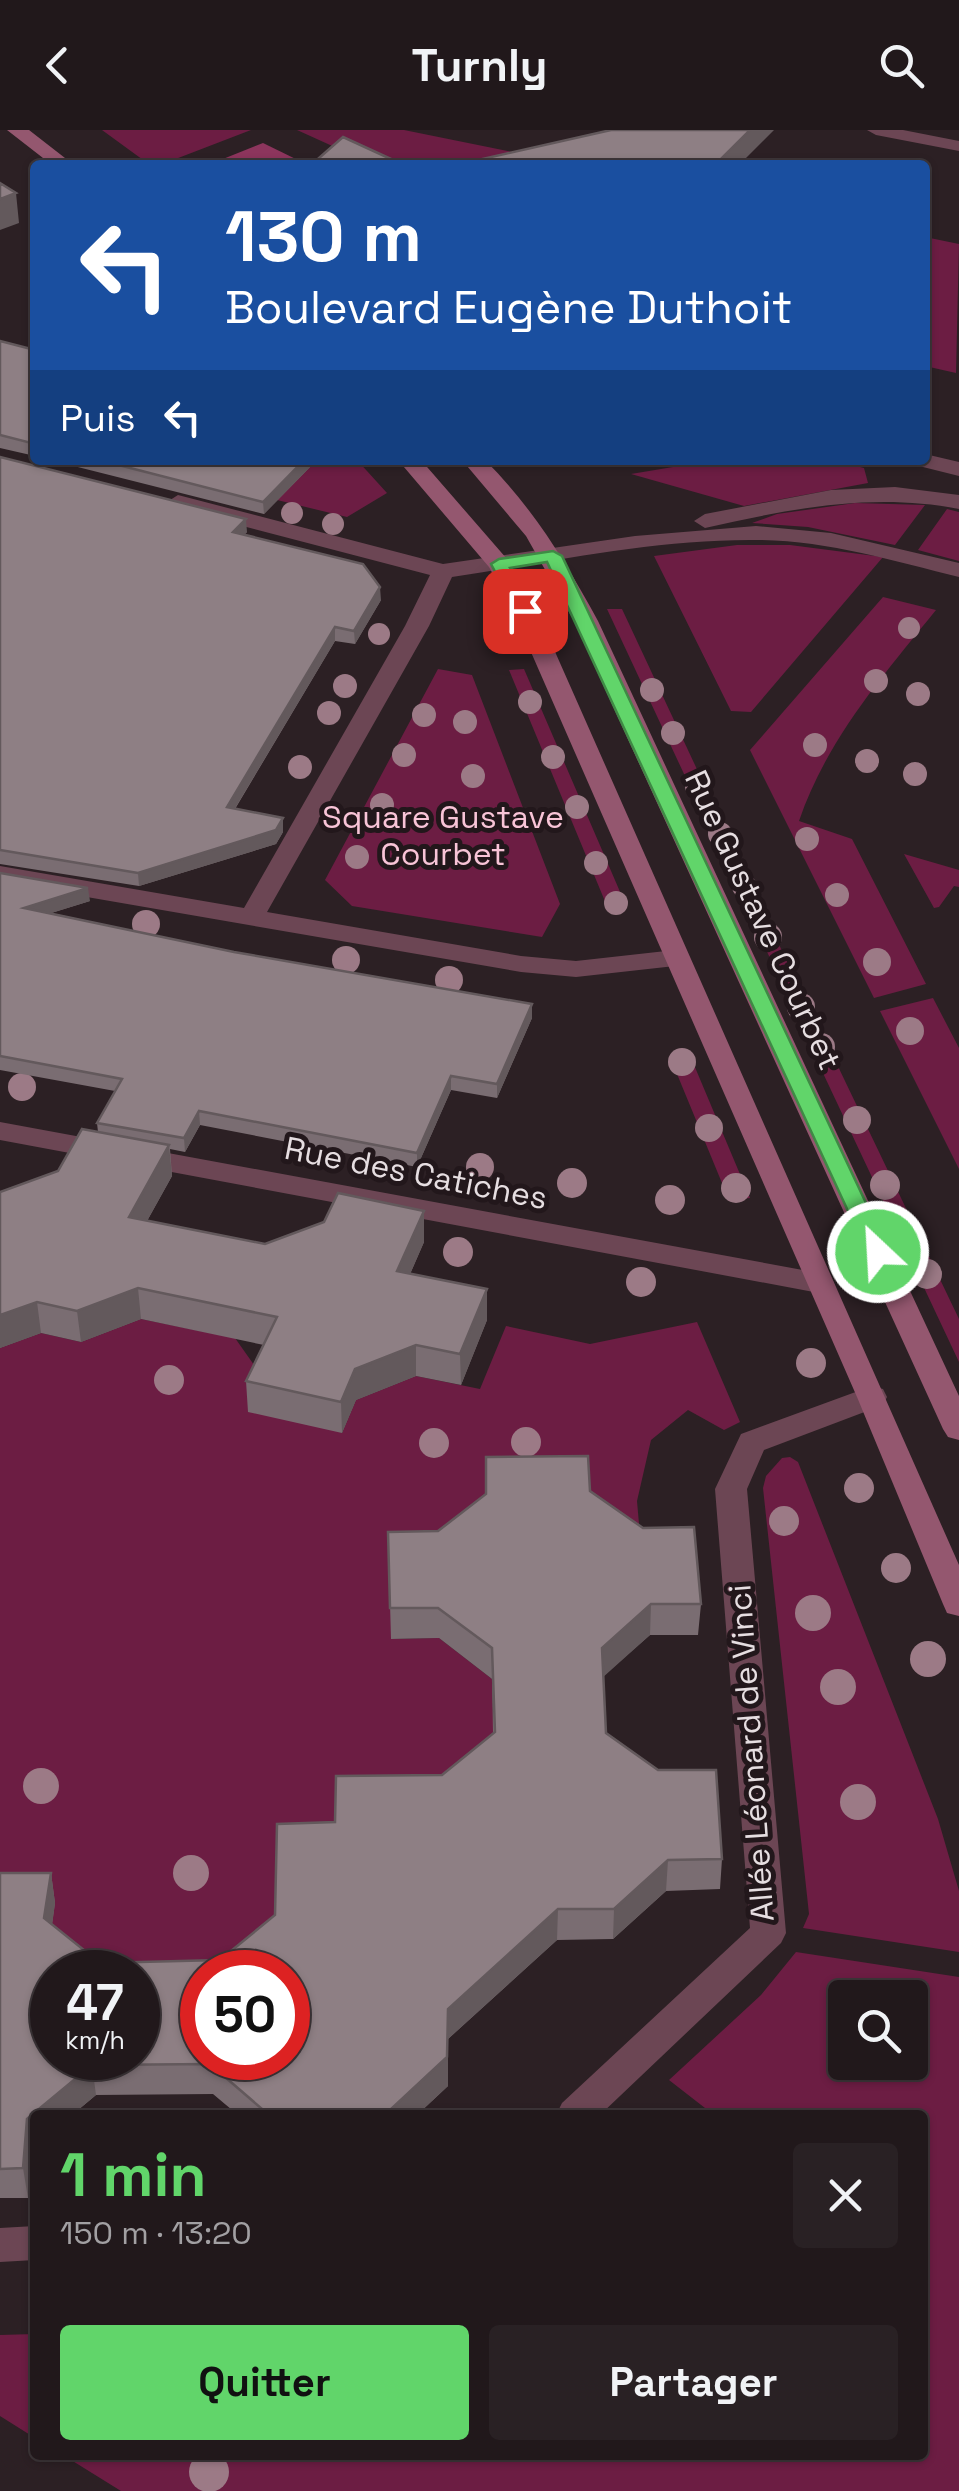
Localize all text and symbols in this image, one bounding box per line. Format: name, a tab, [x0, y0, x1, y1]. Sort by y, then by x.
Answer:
text: Turnly	[411, 37, 548, 94]
icon: back	[30, 38, 85, 93]
icon: search	[874, 38, 929, 93]
text: 130 m	[225, 192, 422, 281]
icon: left	[60, 200, 190, 330]
text: Boulevard Eugène Duthoit	[225, 279, 792, 336]
icon: left	[155, 390, 210, 445]
text: Puis	[60, 394, 135, 442]
pin	[483, 569, 568, 654]
icon: arrive	[498, 584, 553, 639]
street label: Rue Gustave Courbet	[676, 764, 850, 1076]
park label: Square Gustave Courbet	[322, 797, 564, 874]
street label: Rue des Catiches	[281, 1128, 551, 1218]
position arrow	[826, 1200, 930, 1304]
street label: Allée Léonard de Vinci	[719, 1583, 783, 1923]
speed limit sign: 50	[180, 1950, 310, 2080]
text: 47	[66, 1971, 124, 2035]
map controls	[828, 1980, 928, 2080]
button: search	[828, 1980, 928, 2080]
text: km/h	[65, 2024, 125, 2056]
text: 1 min	[60, 2137, 207, 2214]
button: close	[793, 2143, 898, 2248]
text: 150 m · 13:20	[60, 2213, 252, 2253]
button: Quitter	[60, 2325, 469, 2440]
button: Partager	[489, 2325, 898, 2440]

